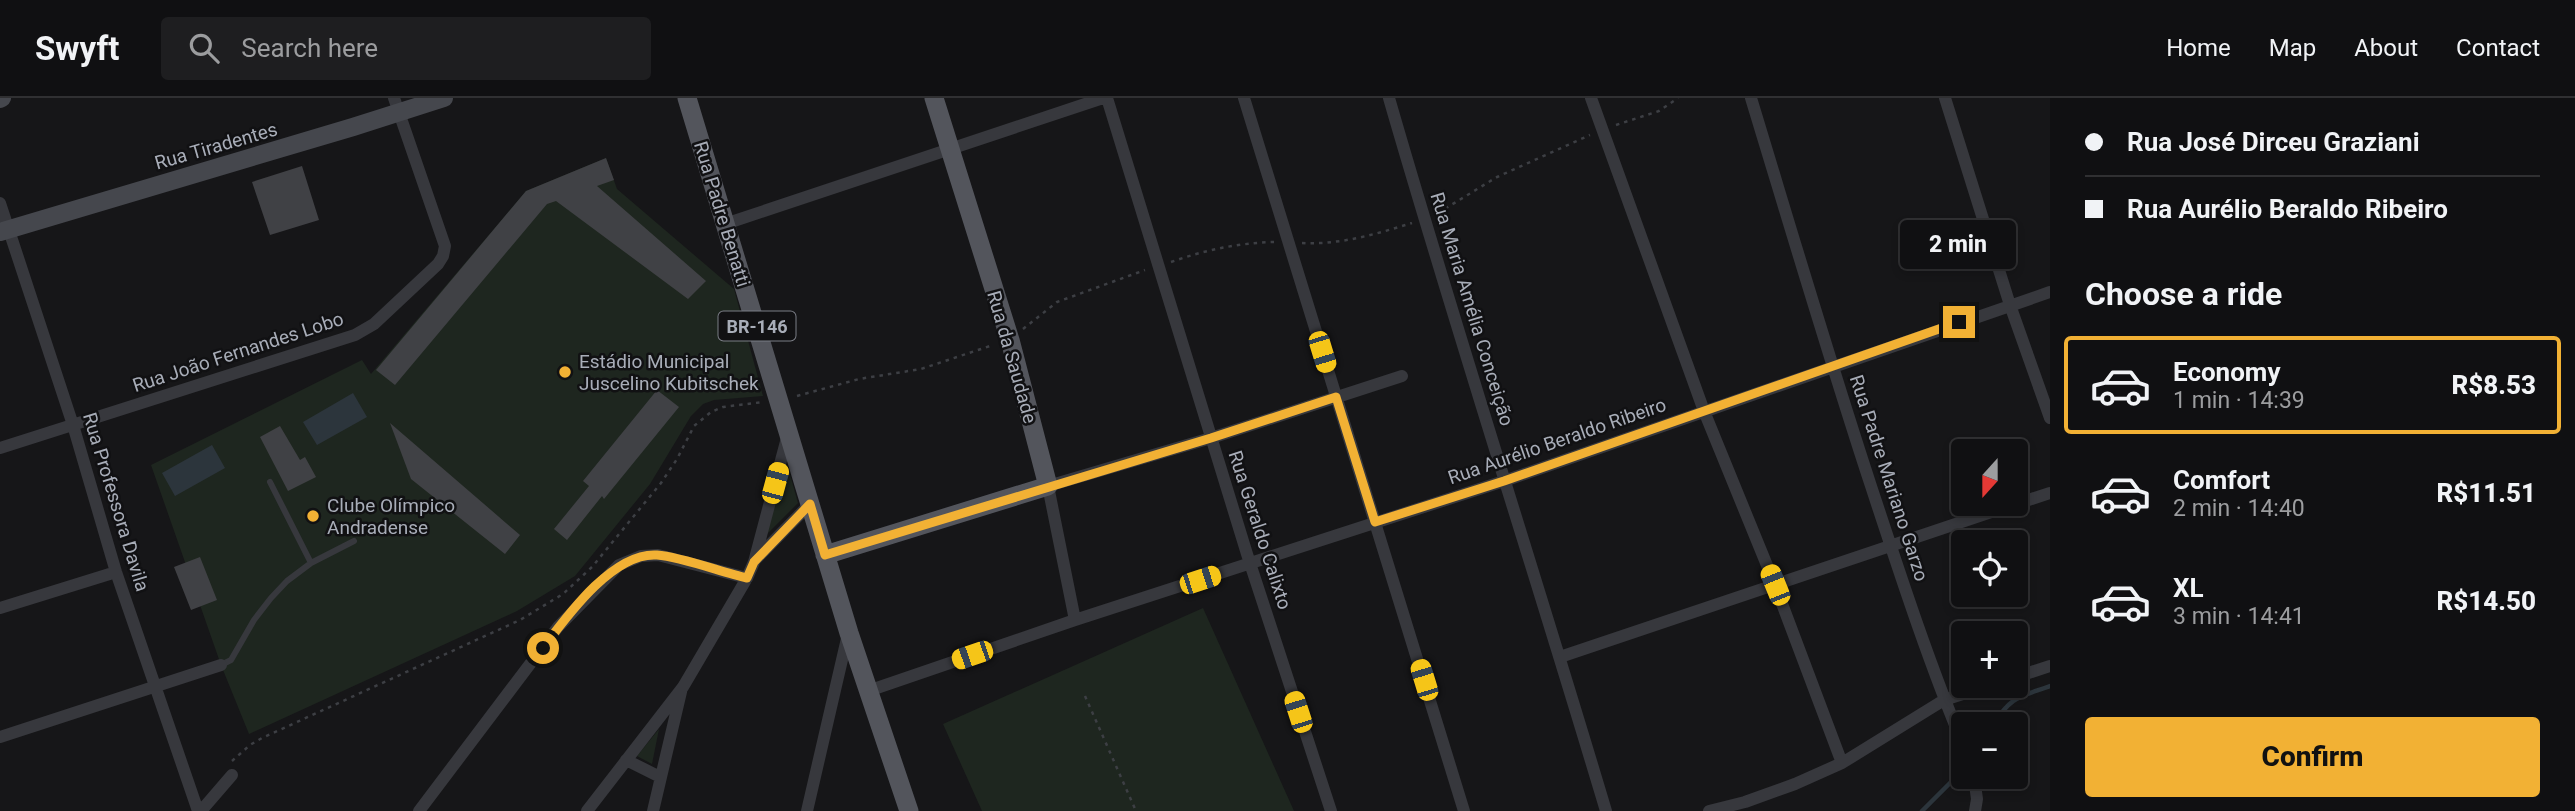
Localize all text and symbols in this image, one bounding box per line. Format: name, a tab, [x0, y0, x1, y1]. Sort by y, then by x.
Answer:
search box	[161, 17, 651, 80]
text: Swyft	[35, 29, 119, 68]
icon: search	[185, 29, 223, 67]
text: Search here	[241, 33, 378, 63]
text: Home	[2166, 34, 2231, 62]
text: Map	[2269, 34, 2316, 62]
text: About	[2354, 34, 2418, 62]
text: Contact	[2456, 34, 2540, 62]
street label: Rua Tiradentes	[152, 117, 280, 175]
text: Rua José Dirceu Graziani	[2127, 127, 2420, 157]
street label: Rua Padre Benatti	[689, 138, 755, 290]
street label: Rua Maria Amélia Conceição	[1425, 189, 1519, 429]
text: Rua Aurélio Beraldo Ribeiro	[2127, 194, 2448, 224]
callout: 2 min	[1901, 220, 2017, 270]
text: 2 min	[1929, 231, 1987, 258]
text: Choose a ride	[2085, 275, 2282, 313]
street label: Rua da Saudade	[982, 288, 1042, 426]
route end	[1943, 306, 1975, 338]
street label: Rua João Fernandes Lobo	[130, 307, 346, 397]
road number: BR-146	[718, 311, 796, 340]
car	[1306, 329, 1339, 375]
place label: Estádio Municipal Juscelino Kubitschek	[579, 350, 759, 395]
icon: car	[2089, 354, 2152, 417]
text: Economy	[2173, 357, 2280, 387]
marker: Estádio Municipal Juscelino Kubitschek	[557, 364, 573, 380]
text: R$8.53	[2452, 370, 2536, 400]
street label: Rua Padre Mariano Garzo	[1845, 372, 1933, 584]
text: 1 min · 14:39	[2173, 387, 2305, 414]
street label: Rua Aurélio Beraldo Ribeiro	[1445, 393, 1669, 489]
street label: Rua Professora Davila	[78, 410, 154, 594]
north arrow	[1951, 439, 2028, 516]
map controls	[1951, 439, 2028, 789]
street label: Rua Geraldo Calixto	[1223, 448, 1297, 612]
car	[760, 460, 791, 506]
icon: car	[2089, 462, 2152, 525]
text: Comfort	[2173, 465, 2270, 495]
text: R$11.51	[2437, 478, 2536, 508]
place label: Clube Olímpico Andradense	[327, 494, 455, 539]
text: 2 min · 14:40	[2173, 495, 2305, 522]
marker: Clube Olímpico Andradense	[305, 508, 321, 524]
button: locate	[1951, 530, 2028, 607]
car	[1758, 562, 1793, 608]
car	[1177, 564, 1224, 596]
icon: car	[2089, 570, 2152, 633]
text: XL	[2173, 573, 2204, 603]
text: R$14.50	[2437, 586, 2536, 616]
text: 3 min · 14:41	[2173, 603, 2305, 630]
button: +	[1951, 621, 2028, 698]
route start	[527, 632, 559, 664]
car	[949, 638, 996, 672]
car	[1408, 657, 1441, 703]
car	[1282, 689, 1315, 735]
button: −	[1951, 712, 2028, 789]
button: Confirm	[2085, 717, 2540, 797]

